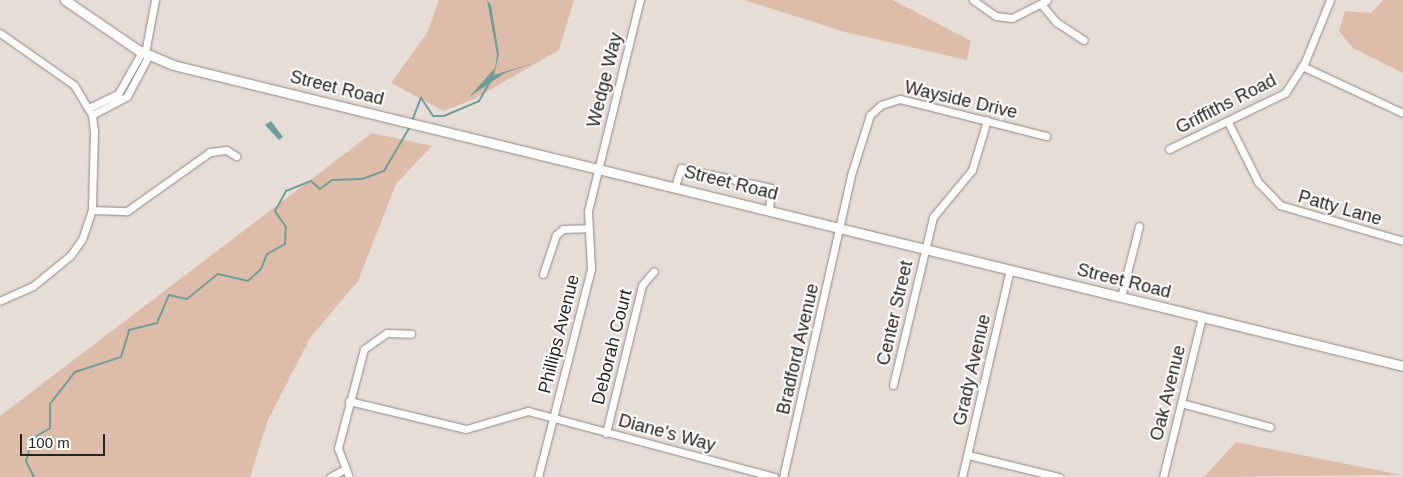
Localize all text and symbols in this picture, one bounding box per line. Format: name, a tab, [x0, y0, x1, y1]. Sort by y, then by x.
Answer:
street label: Wedge Way	[583, 30, 627, 130]
street label: Street Road	[288, 66, 386, 110]
street label: Griffiths Road	[1172, 69, 1280, 139]
street label: Wayside Drive	[902, 77, 1020, 123]
street label: Street Road	[682, 161, 780, 205]
street label: Patty Lane	[1296, 186, 1384, 230]
street label: Center Street	[872, 258, 918, 368]
street label: Street Road	[1075, 259, 1173, 303]
street label: Phillips Avenue	[534, 272, 584, 396]
street label: Bradford Avenue	[772, 281, 824, 417]
street label: Deborah Court	[587, 287, 637, 407]
street label: Grady Avenue	[949, 312, 995, 428]
street label: Oak Avenue	[1146, 342, 1190, 444]
street label: Diane's Way	[616, 410, 718, 456]
scale bar	[22, 424, 108, 456]
text: 100 m	[28, 434, 70, 451]

